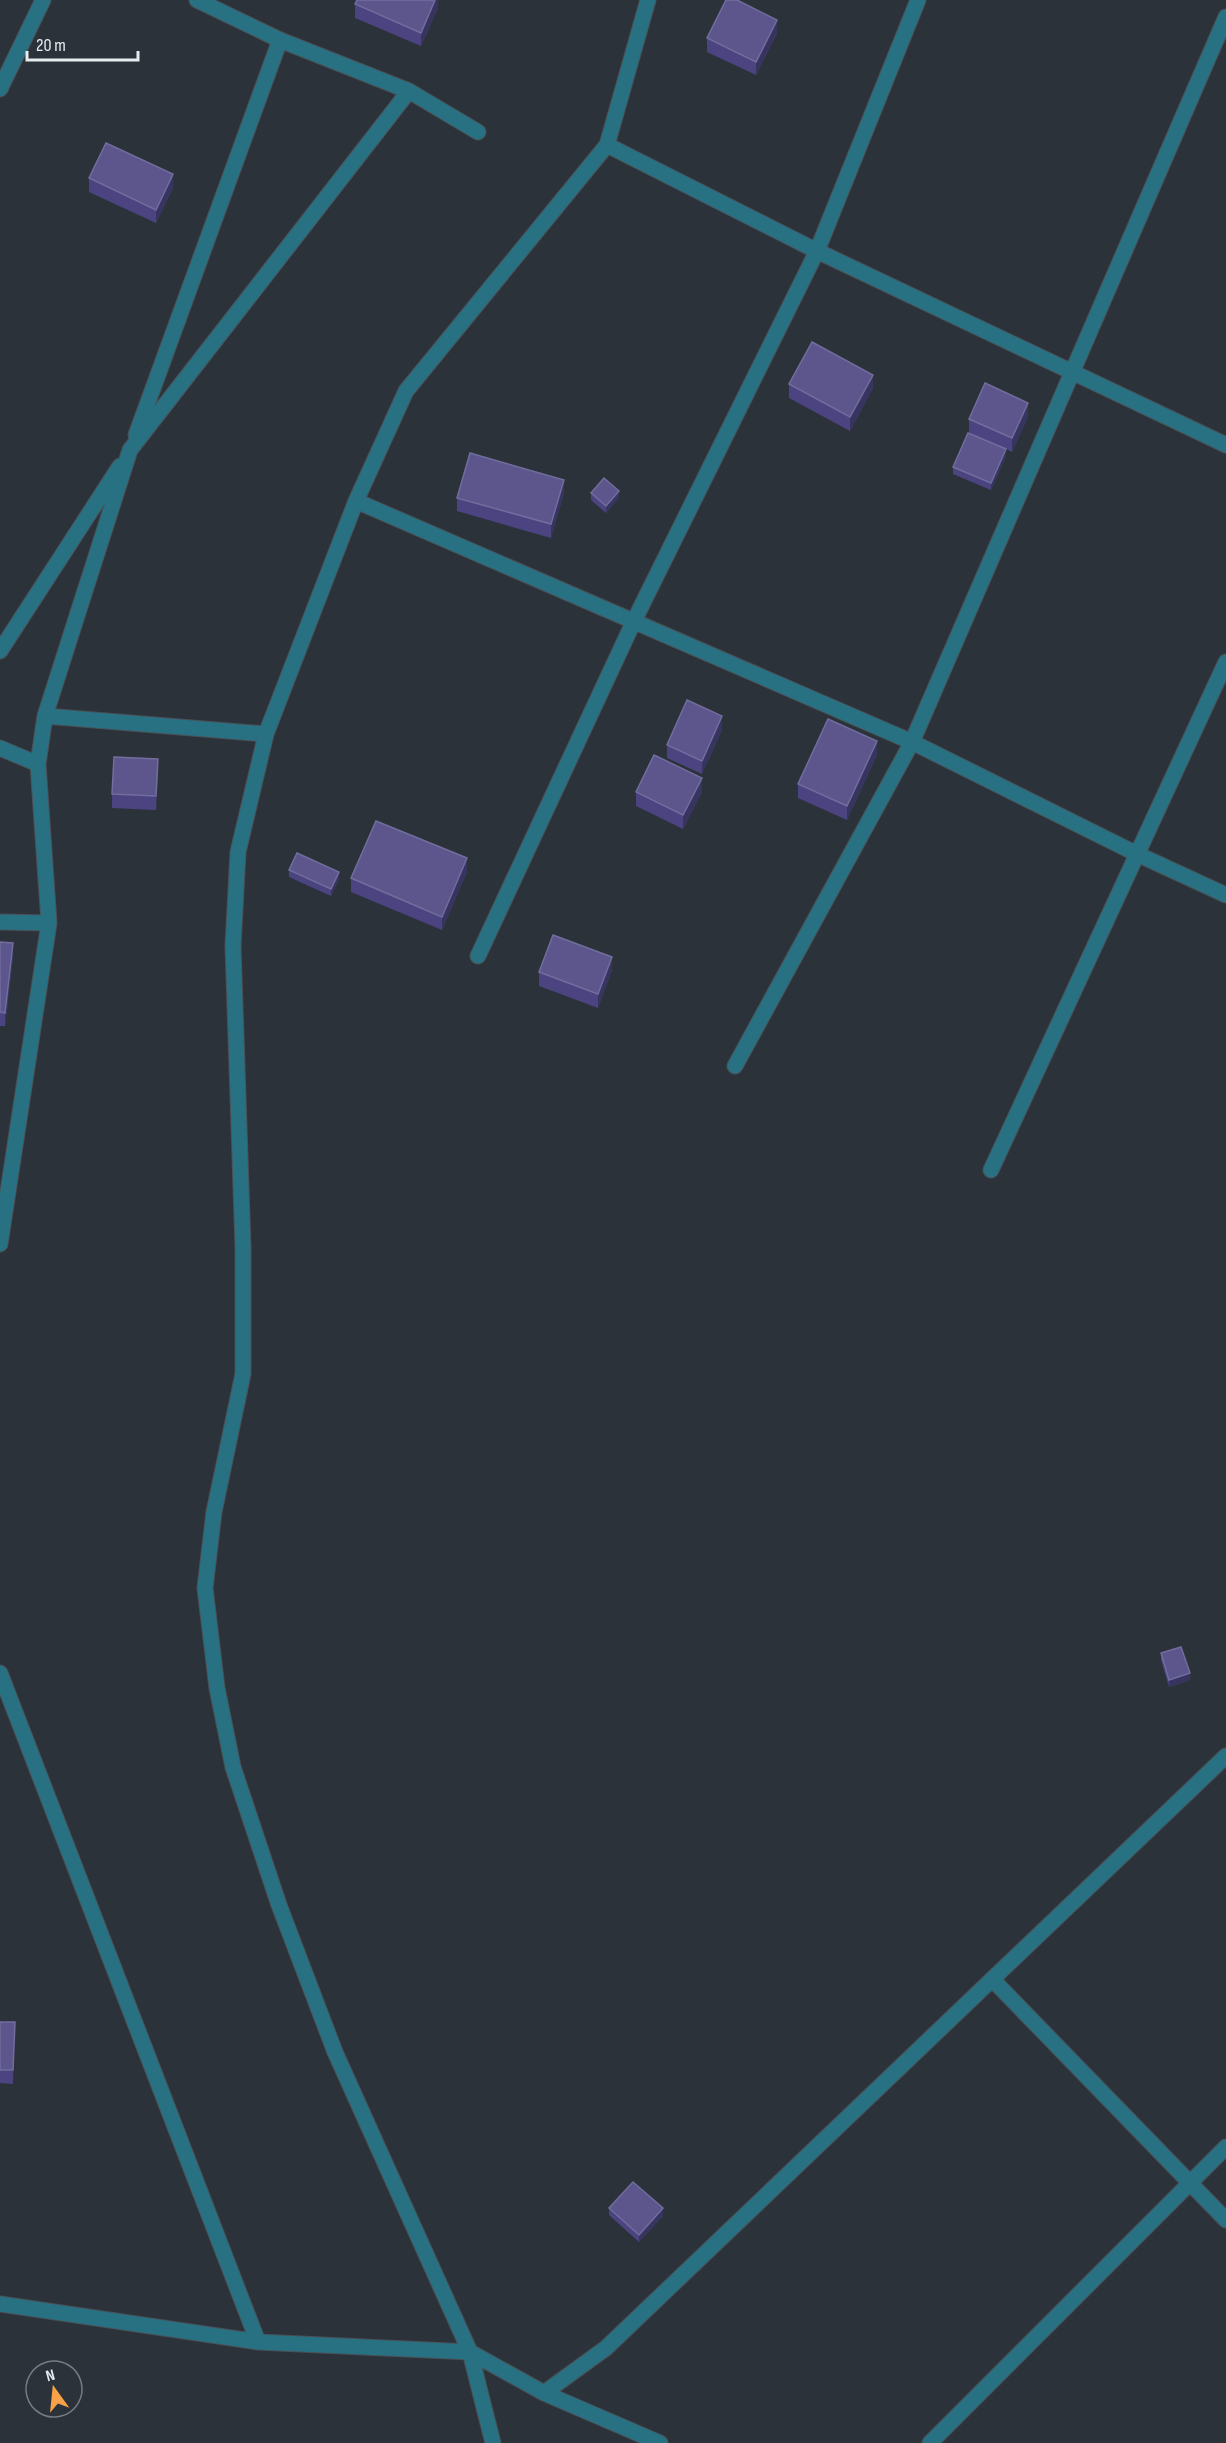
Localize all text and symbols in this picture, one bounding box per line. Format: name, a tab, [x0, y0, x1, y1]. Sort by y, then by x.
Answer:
scale bar	[27, 24, 138, 62]
text: 20 m	[36, 35, 66, 56]
north arrow	[24, 2359, 84, 2419]
text: N	[44, 2366, 57, 2386]

